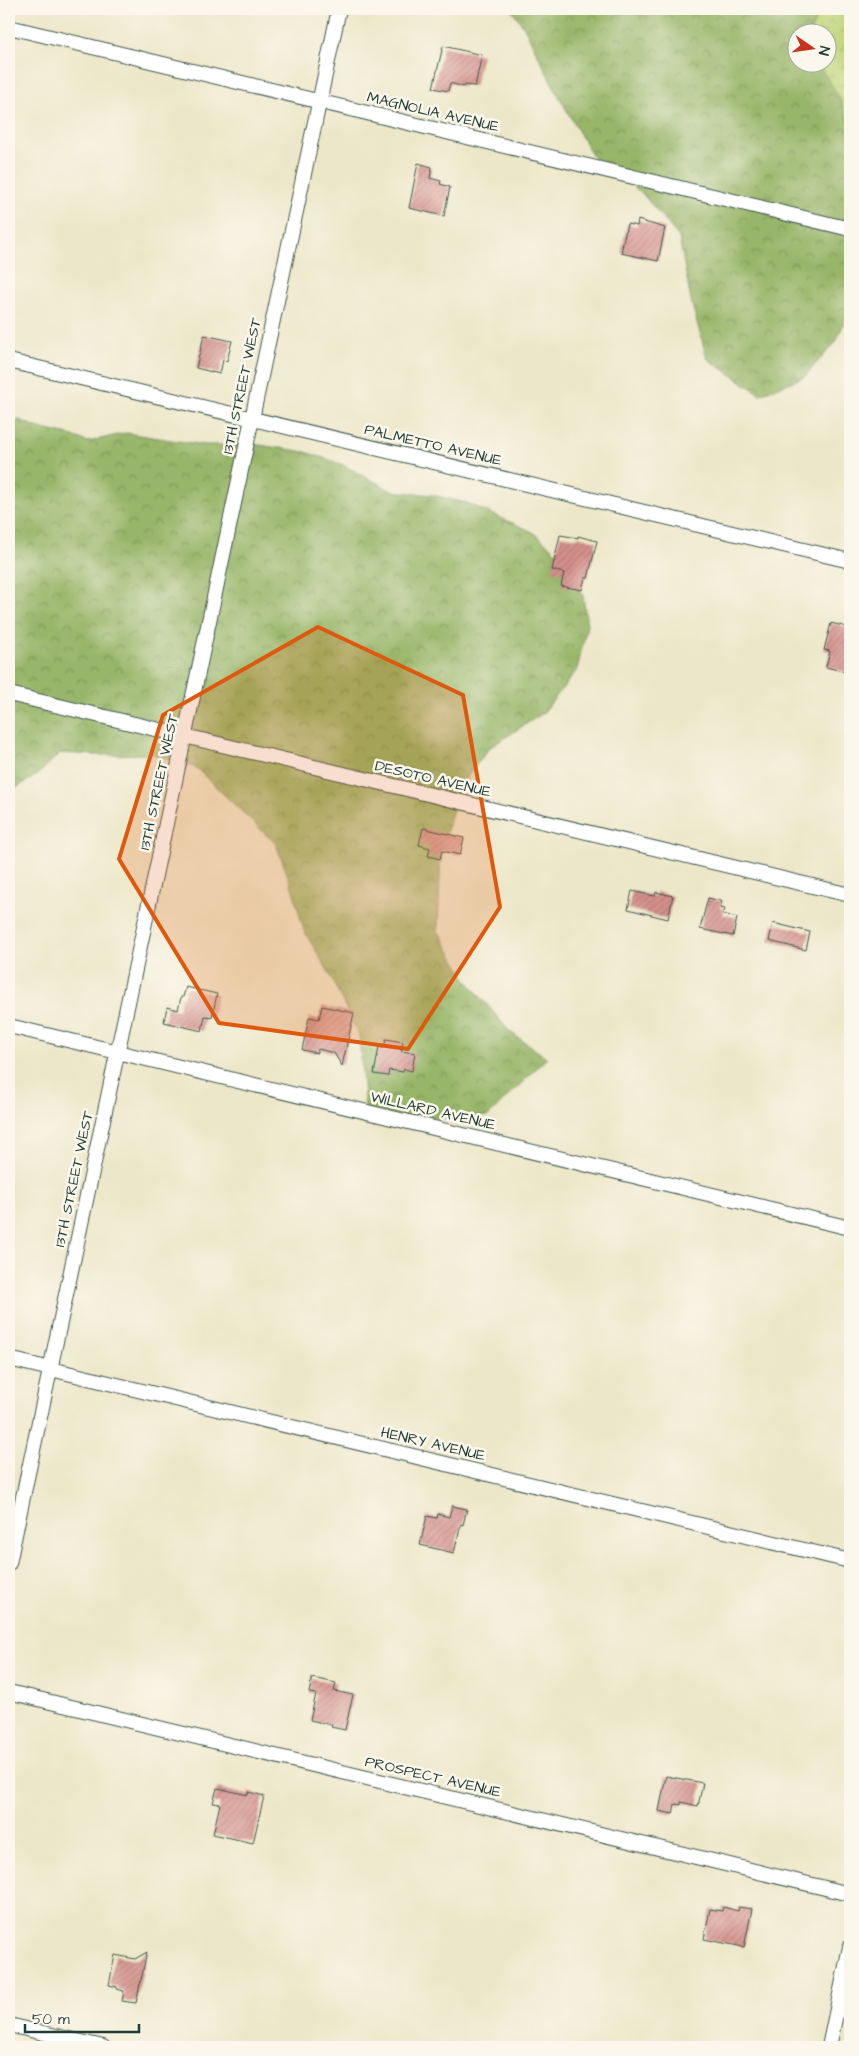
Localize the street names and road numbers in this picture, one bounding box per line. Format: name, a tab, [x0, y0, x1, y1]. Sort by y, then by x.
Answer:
street label: MAGNOLIA AVENUE	[365, 87, 501, 137]
street label: 13TH STREET WEST	[217, 315, 267, 456]
street label: PALMETTO AVENUE	[362, 419, 504, 471]
street label: 13TH STREET WEST	[134, 711, 184, 852]
street label: DESOTO AVENUE	[373, 755, 493, 803]
street label: WILLARD AVENUE	[368, 1086, 498, 1136]
street label: 13TH STREET WEST	[49, 1108, 99, 1249]
street label: HENRY AVENUE	[379, 1422, 487, 1466]
street label: PROSPECT AVENUE	[363, 1751, 503, 1803]

